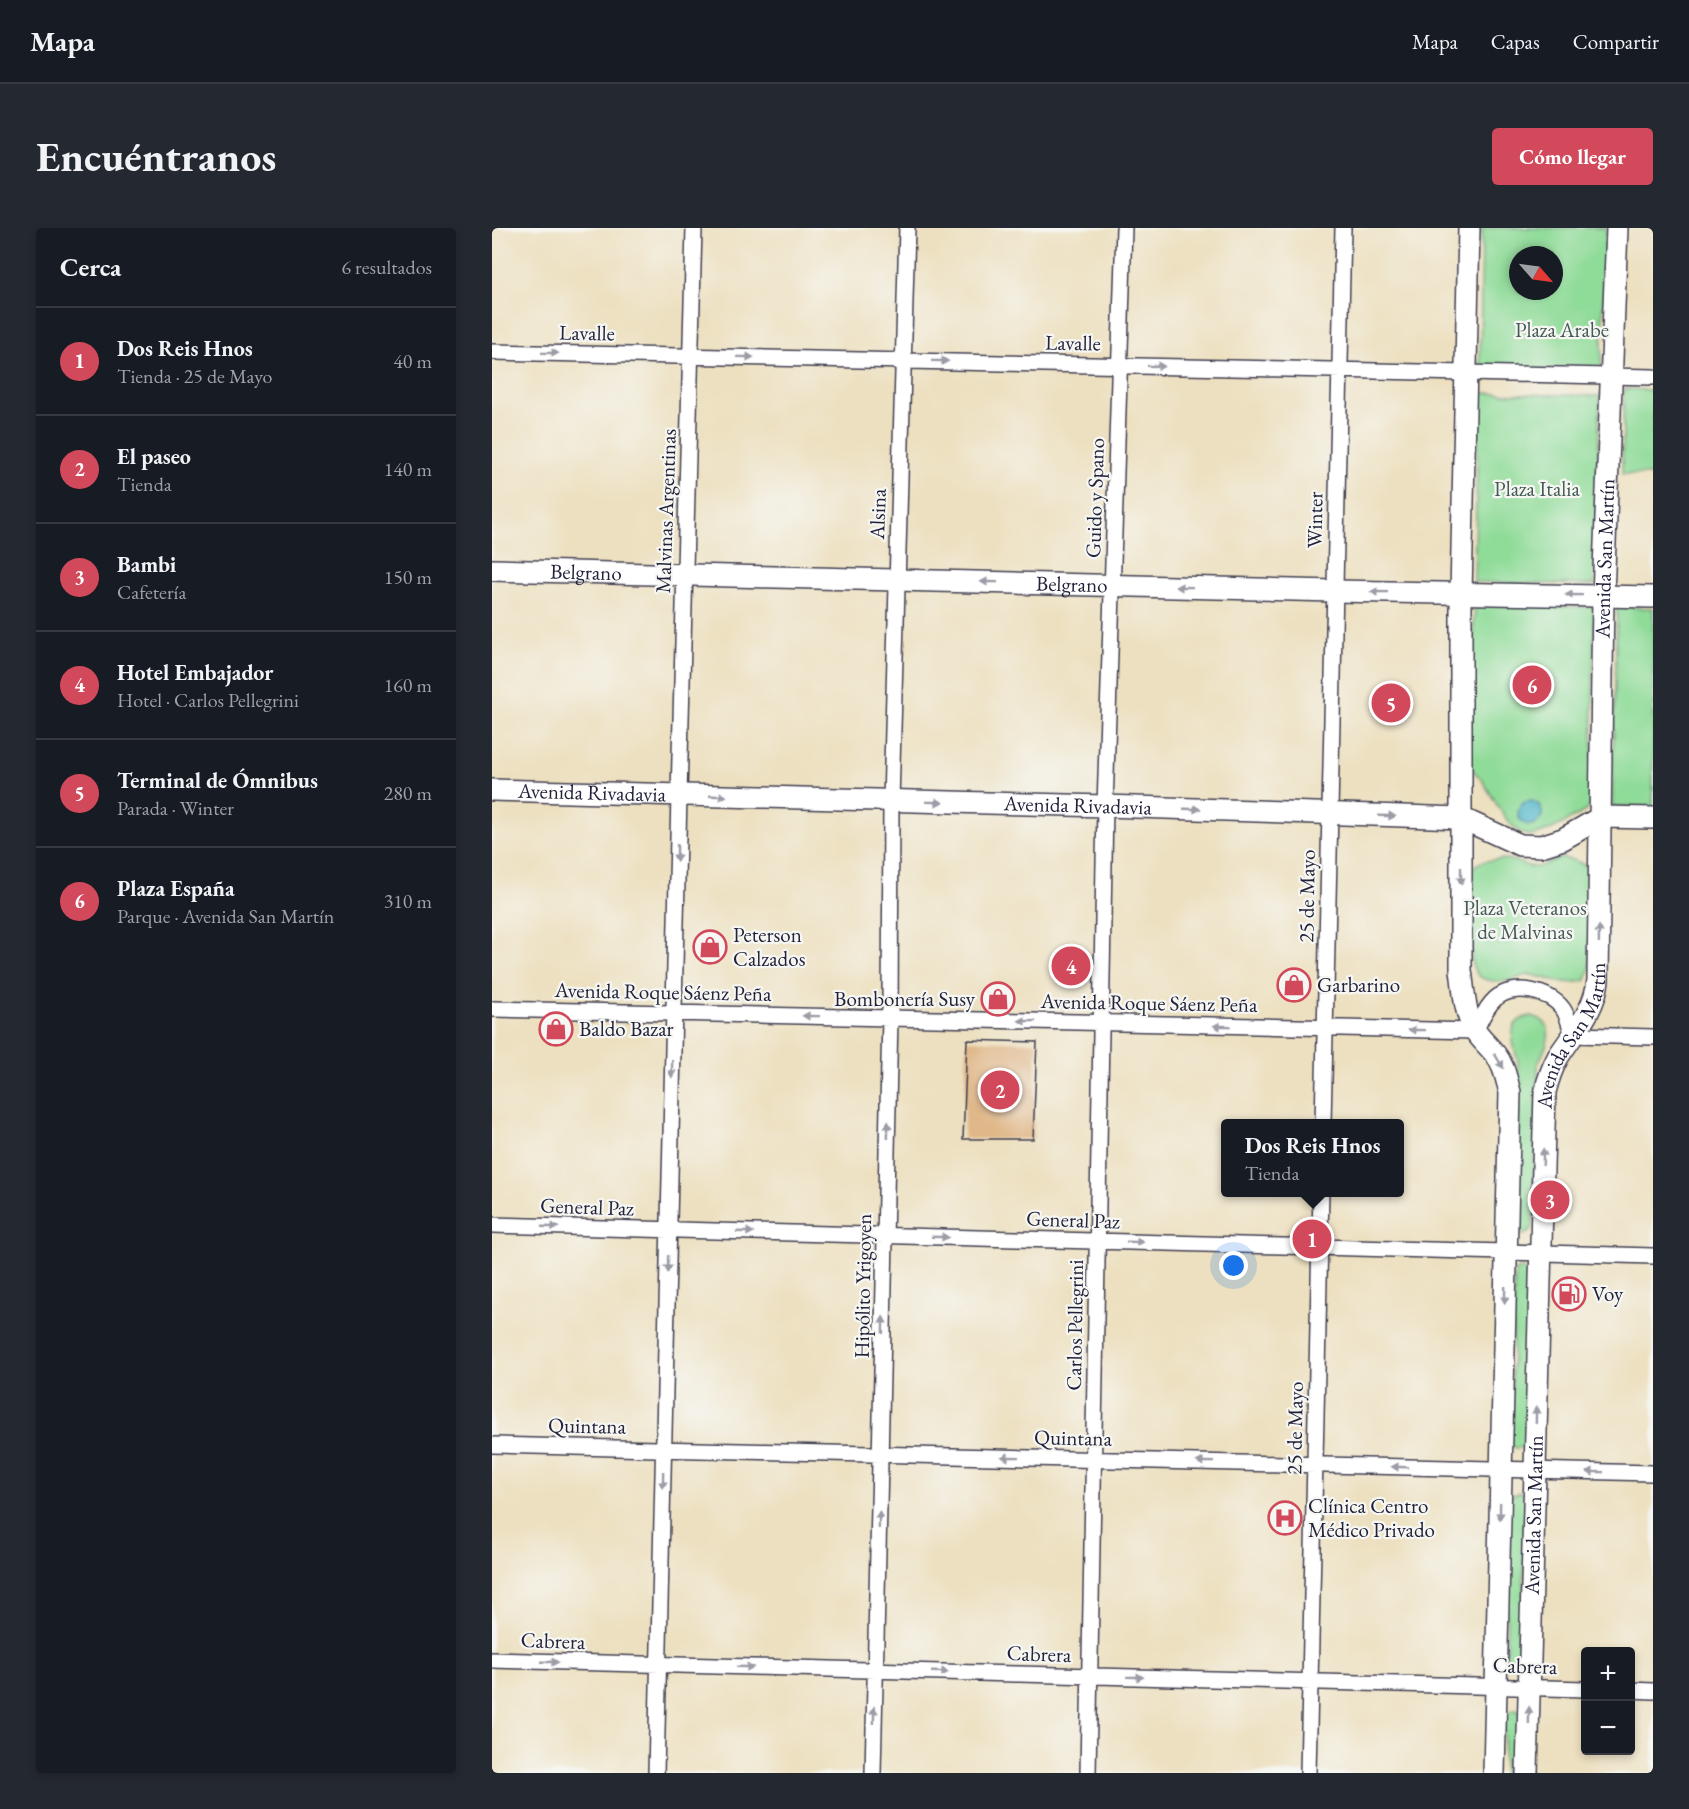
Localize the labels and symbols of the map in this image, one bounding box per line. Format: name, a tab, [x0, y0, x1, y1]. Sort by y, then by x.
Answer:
north arrow	[1509, 246, 1563, 300]
park label: Plaza Arabe	[1515, 316, 1609, 343]
street label: Lavalle	[559, 319, 615, 346]
street label: Lavalle	[1045, 329, 1101, 356]
one-way arrow	[541, 348, 560, 358]
one-way arrow	[736, 352, 755, 362]
one-way arrow	[931, 357, 950, 366]
one-way arrow	[1147, 361, 1166, 371]
street label: Malvinas Argentinas	[649, 428, 682, 594]
street label: Guido y Spano	[1079, 437, 1110, 559]
park label: Plaza Italia	[1494, 475, 1581, 502]
street label: Avenida San Martín	[1588, 478, 1620, 639]
street label: Alsina	[863, 487, 892, 541]
street label: Winter	[1301, 491, 1328, 549]
street label: Belgrano	[550, 557, 622, 586]
street label: Belgrano	[1036, 570, 1108, 598]
one-way arrow	[979, 578, 998, 587]
one-way arrow	[1174, 582, 1193, 592]
one-way arrow	[1369, 587, 1388, 597]
one-way arrow	[1564, 590, 1583, 600]
pin: 6	[1512, 662, 1552, 708]
pin: 5	[1372, 680, 1410, 726]
street label: Avenida Rivadavia	[517, 777, 667, 808]
street label: Avenida Rivadavia	[1002, 789, 1153, 821]
one-way arrow	[709, 791, 728, 800]
one-way arrow	[925, 797, 944, 807]
one-way arrow	[1183, 804, 1202, 814]
one-way arrow	[1378, 811, 1397, 820]
one-way arrow	[673, 844, 682, 863]
street label: 25 de Mayo	[1292, 849, 1321, 943]
one-way arrow	[1456, 867, 1466, 886]
park label: Plaza Veteranos de Malvinas	[1463, 894, 1587, 945]
place label: Peterson Calzados	[733, 921, 806, 972]
one-way arrow	[1594, 924, 1604, 943]
shop icon: Peterson Calzados	[692, 929, 728, 965]
pin: 4	[1052, 944, 1090, 988]
street label: Avenida San Martín	[1530, 962, 1611, 1110]
shop icon: Garbarino	[1276, 967, 1312, 1003]
place label: Garbarino	[1317, 971, 1400, 998]
street label: Avenida Roque Sáenz Peña	[553, 976, 772, 1007]
shop icon: Bombonería Susy	[980, 981, 1016, 1017]
place label: Bombonería Susy	[834, 985, 976, 1012]
street label: Avenida Roque Sáenz Peña	[1039, 987, 1258, 1018]
shop icon: Baldo Bazar	[538, 1011, 574, 1047]
one-way arrow	[801, 1012, 820, 1021]
place label: Baldo Bazar	[579, 1015, 674, 1042]
one-way arrow	[1017, 1016, 1036, 1026]
one-way arrow	[1212, 1021, 1231, 1030]
one-way arrow	[1407, 1025, 1426, 1035]
one-way arrow	[1493, 1053, 1504, 1069]
one-way arrow	[668, 1060, 677, 1079]
pin: 2	[980, 1068, 1020, 1112]
one-way arrow	[883, 1120, 893, 1139]
one-way arrow	[1538, 1147, 1547, 1166]
pin: 3	[1530, 1178, 1570, 1222]
street label: General Paz	[540, 1191, 634, 1222]
street label: General Paz	[1026, 1204, 1120, 1235]
street label: Hipólito Yrigoyen	[848, 1213, 877, 1359]
pin: 1	[1292, 1216, 1332, 1262]
one-way arrow	[541, 1222, 560, 1231]
one-way arrow	[736, 1227, 755, 1237]
one-way arrow	[931, 1232, 950, 1242]
one-way arrow	[1126, 1238, 1145, 1247]
your location	[1219, 1251, 1248, 1280]
one-way arrow	[663, 1254, 673, 1273]
street label: Carlos Pellegrini	[1060, 1259, 1089, 1391]
fuel station icon: Voy	[1551, 1276, 1587, 1312]
place label: Voy	[1592, 1280, 1624, 1307]
one-way arrow	[1500, 1286, 1510, 1305]
one-way arrow	[878, 1315, 888, 1334]
street label: 25 de Mayo	[1280, 1381, 1309, 1475]
one-way arrow	[1531, 1405, 1540, 1424]
street label: Quintana	[548, 1411, 627, 1441]
street label: Quintana	[1034, 1423, 1113, 1453]
street label: Avenida San Martín	[1518, 1435, 1549, 1596]
one-way arrow	[1000, 1453, 1019, 1462]
one-way arrow	[1195, 1457, 1214, 1467]
one-way arrow	[1390, 1462, 1409, 1472]
one-way arrow	[1585, 1467, 1604, 1477]
one-way arrow	[658, 1470, 667, 1489]
place label: Clínica Centro Médico Privado	[1308, 1492, 1435, 1543]
hospital icon: Clínica Centro Médico Privado	[1267, 1500, 1303, 1536]
one-way arrow	[1495, 1502, 1505, 1521]
one-way arrow	[874, 1510, 883, 1529]
street label: Cabrera	[520, 1626, 586, 1655]
street label: Cabrera	[1006, 1639, 1072, 1668]
street label: Cabrera	[1492, 1651, 1558, 1680]
one-way arrow	[541, 1657, 560, 1666]
one-way arrow	[736, 1662, 755, 1672]
one-way arrow	[931, 1667, 950, 1677]
one-way arrow	[1126, 1672, 1145, 1682]
one-way arrow	[870, 1705, 879, 1724]
one-way arrow	[1524, 1705, 1533, 1724]

